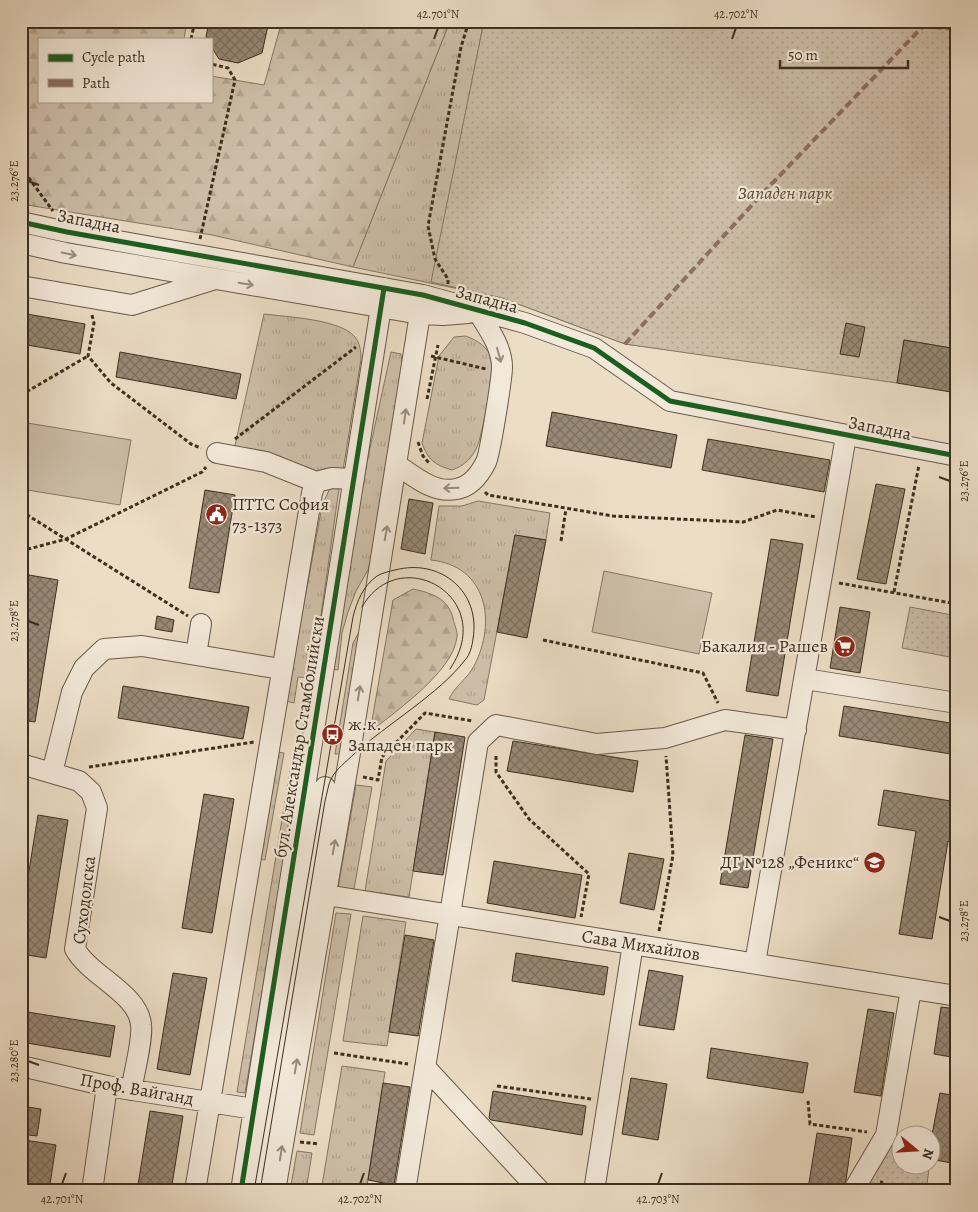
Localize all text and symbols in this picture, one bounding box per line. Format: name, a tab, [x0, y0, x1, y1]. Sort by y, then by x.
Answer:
text: 42.701°N	[417, 6, 460, 22]
text: 42.702°N	[714, 6, 758, 22]
legend	[38, 38, 212, 102]
scale bar	[780, 38, 908, 70]
text: 50 m	[788, 45, 818, 65]
text: Cycle path	[82, 47, 145, 67]
text: Path	[82, 73, 110, 93]
text: 23.276°E	[6, 160, 22, 202]
park label: Западен парк	[738, 181, 832, 205]
street label: Западна	[55, 203, 123, 239]
one-way arrow	[60, 249, 76, 259]
one-way arrow	[238, 279, 254, 289]
street label: Западна	[453, 279, 522, 319]
one-way arrow	[495, 347, 504, 363]
one-way arrow	[400, 409, 410, 425]
street label: Западна	[846, 410, 914, 446]
text: 23.276°E	[956, 460, 972, 502]
one-way arrow	[444, 483, 460, 493]
place label: ПТТС София 73-1373	[232, 492, 329, 537]
public building icon: ПТТС София 73-1373	[204, 502, 228, 526]
one-way arrow	[381, 525, 391, 541]
text: 23.278°E	[6, 600, 22, 642]
street label: бул. Александър Стамболийски	[268, 614, 330, 860]
place label: Бакалия - Рашев	[701, 634, 828, 658]
supermarket icon: Бакалия - Рашев	[832, 634, 856, 658]
one-way arrow	[355, 686, 365, 702]
place label: ж.к. Западен парк	[348, 712, 453, 757]
bus stop icon: ж.к. Западен парк	[320, 722, 344, 746]
one-way arrow	[330, 840, 340, 856]
place label: ДГ №128 „Феникс“	[720, 850, 859, 874]
school or university icon: ДГ №128 „Феникс“	[863, 850, 887, 874]
street label: Суходолска	[67, 854, 101, 946]
text: 23.278°E	[956, 900, 972, 942]
street label: Сава Михайлов	[580, 924, 702, 966]
text: 23.280°E	[6, 1040, 22, 1082]
one-way arrow	[291, 1059, 301, 1075]
street label: Проф. Вайганд	[78, 1067, 196, 1111]
north arrow	[890, 1124, 940, 1174]
one-way arrow	[276, 1145, 286, 1161]
text: N	[917, 1146, 938, 1162]
text: 42.701°N	[41, 1191, 84, 1207]
text: 42.702°N	[338, 1191, 382, 1207]
text: 42.703°N	[636, 1191, 680, 1207]

